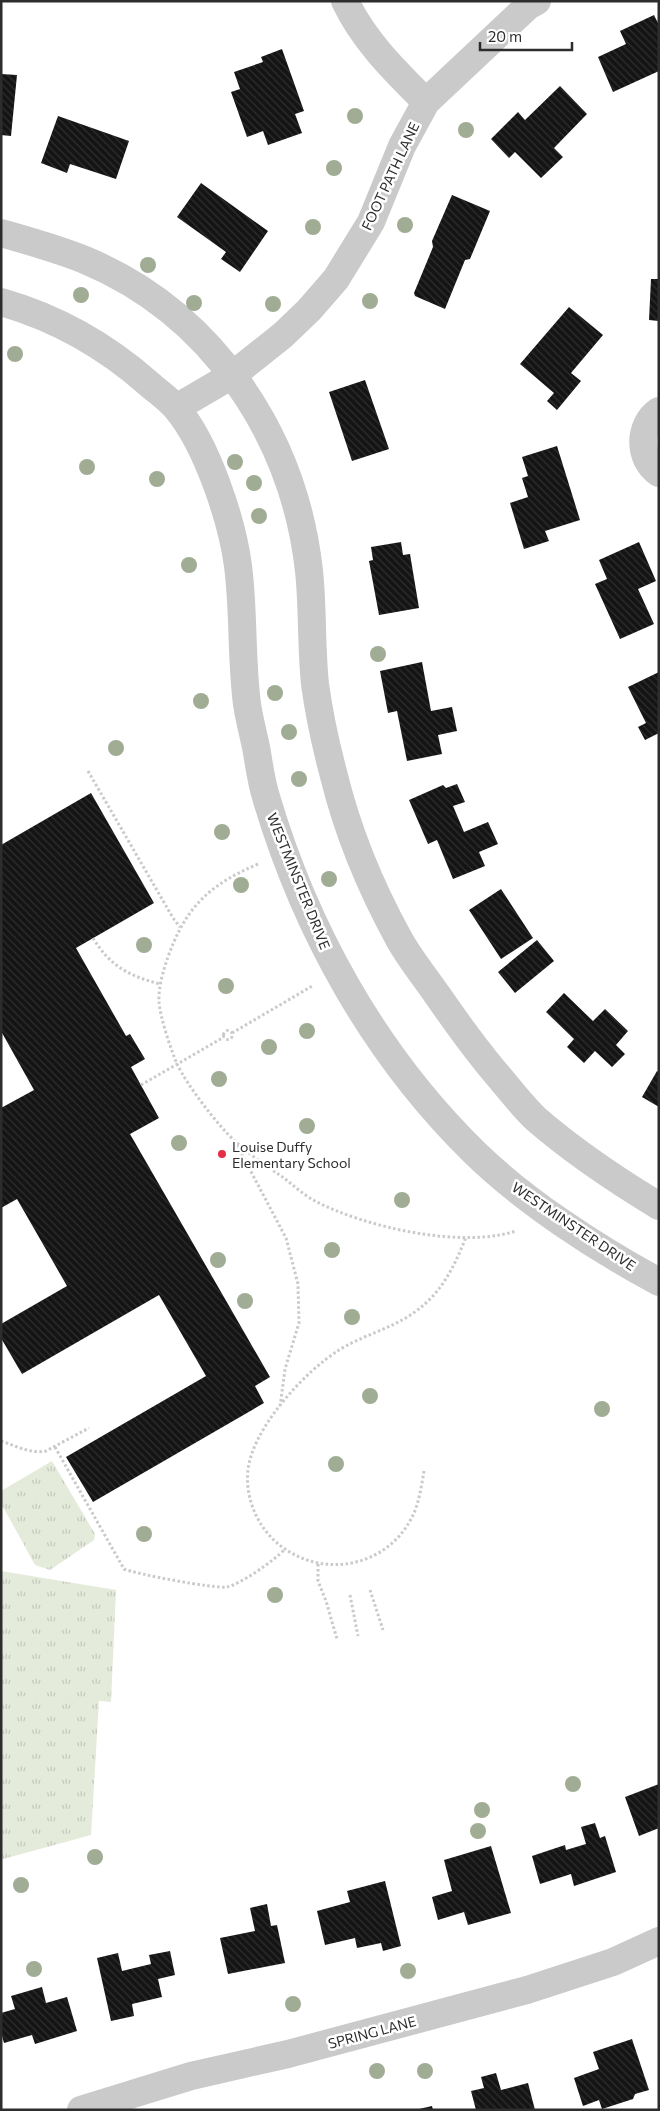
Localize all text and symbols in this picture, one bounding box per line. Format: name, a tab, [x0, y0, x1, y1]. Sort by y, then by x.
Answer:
scale bar	[480, 20, 572, 52]
text: 20 m	[488, 27, 522, 45]
street label: FOOT PATH LANE	[358, 119, 422, 233]
street label: WESTMINSTER DRIVE	[264, 810, 334, 952]
place label: Louise Duffy Elementary School	[232, 1138, 351, 1171]
marker: Louise Duffy Elementary School	[216, 1148, 228, 1160]
street label: WESTMINSTER DRIVE	[509, 1178, 639, 1274]
street label: SPRING LANE	[326, 2012, 418, 2052]

